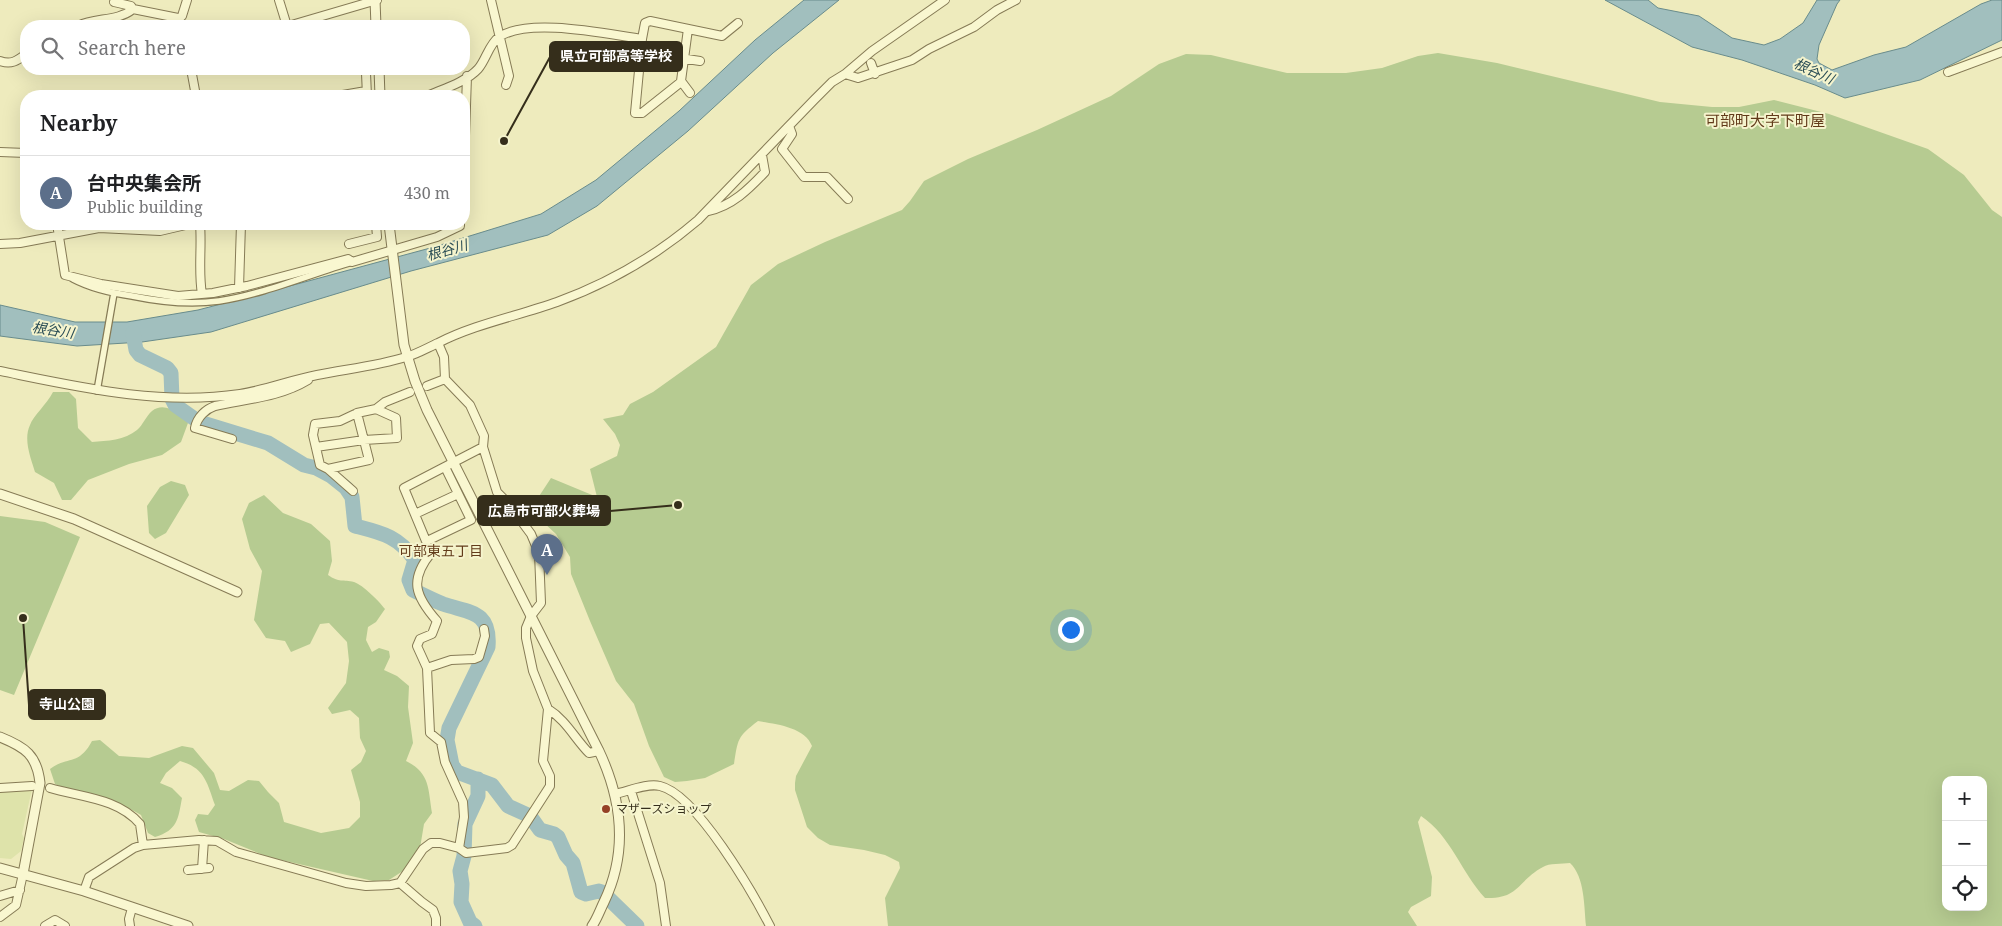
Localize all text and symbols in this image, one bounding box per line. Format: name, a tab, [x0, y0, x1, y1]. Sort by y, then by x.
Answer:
search box	[20, 20, 470, 75]
icon: search	[38, 34, 66, 62]
text: Search here	[78, 35, 186, 61]
callout: 県立可部高等学校	[550, 42, 682, 71]
text: 県立可部高等学校	[560, 46, 672, 65]
water label: 根谷川	[1791, 53, 1839, 89]
text: Nearby	[40, 109, 118, 137]
district label: 可部町大字下町屋	[1705, 110, 1825, 130]
text: 台中央集会所	[87, 170, 201, 196]
text: A	[50, 182, 62, 204]
text: 430 m	[404, 182, 450, 204]
text: Public building	[87, 196, 203, 218]
water label: 根谷川	[424, 234, 472, 264]
water label: 根谷川	[31, 317, 77, 342]
callout: 広島市可部火葬場	[478, 496, 610, 525]
text: 広島市可部火葬場	[488, 501, 600, 520]
pin: A	[531, 534, 563, 575]
district label: 可部東五丁目	[399, 541, 483, 560]
your location	[1058, 617, 1084, 643]
callout: 寺山公園	[29, 690, 105, 719]
text: 寺山公園	[39, 694, 95, 713]
map controls	[1942, 776, 1987, 911]
button: +	[1942, 776, 1987, 821]
place label: マザーズショップ	[616, 800, 711, 817]
marker: マザーズショップ	[600, 803, 612, 815]
button: −	[1942, 821, 1987, 866]
button: locate	[1942, 866, 1987, 911]

